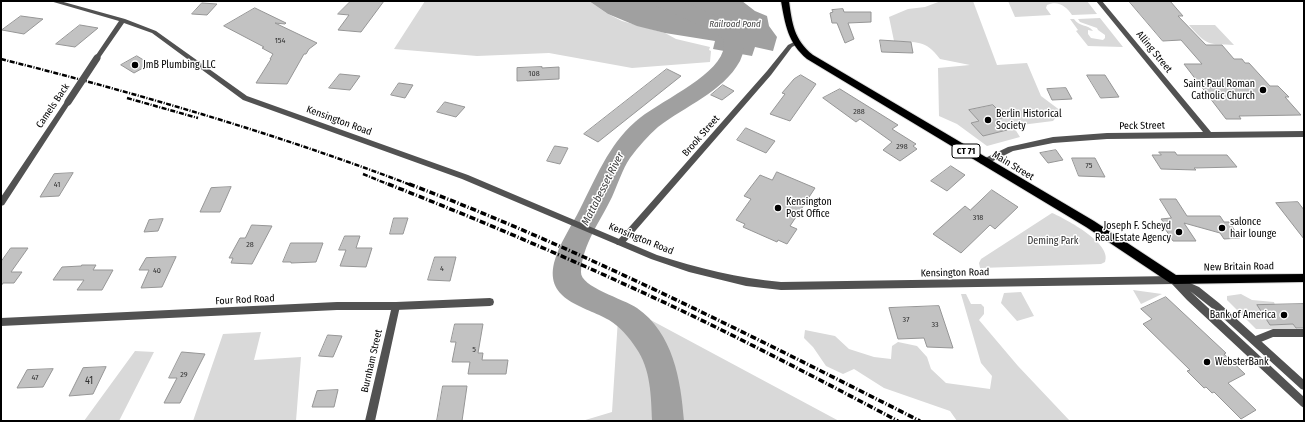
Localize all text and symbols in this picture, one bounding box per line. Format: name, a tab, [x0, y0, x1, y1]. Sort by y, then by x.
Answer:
water label: Railroad Pond	[709, 19, 761, 29]
street label: Alling Street	[1134, 29, 1174, 75]
house number: 154	[275, 36, 285, 46]
place label: JmB Plumbing LLC	[143, 59, 216, 71]
marker: JmB Plumbing LLC	[130, 60, 140, 70]
house number: 108	[528, 69, 540, 79]
place label: Saint Paul Roman Catholic Church	[1183, 78, 1255, 102]
street label: Camels Back	[34, 81, 72, 131]
marker: Saint Paul Roman Catholic Church	[1258, 85, 1268, 95]
street label: Kensington Road	[305, 104, 373, 138]
house number: 288	[853, 107, 865, 117]
place label: Berlin Historical Society	[996, 108, 1062, 132]
street label: Brook Street	[680, 113, 722, 159]
marker: Berlin Historical Society	[983, 115, 993, 125]
street label: Peck Street	[1119, 120, 1165, 132]
house number: 298	[896, 142, 908, 152]
road number: CT 71	[952, 144, 980, 158]
street label: Main Street	[990, 149, 1036, 183]
water label: Mattabesset River	[579, 150, 627, 228]
house number: 75	[1086, 161, 1092, 171]
house number: 41	[54, 180, 60, 190]
place label: Kensington Post Office	[786, 196, 832, 220]
marker: Kensington Post Office	[773, 203, 783, 213]
house number: 318	[973, 213, 983, 223]
place label: salonce hair lounge	[1230, 216, 1276, 240]
place label: Joseph F. Scheyd Real Estate Agency	[1095, 220, 1171, 244]
street label: Kensington Road	[607, 221, 675, 257]
marker: salonce hair lounge	[1217, 223, 1227, 233]
marker: Joseph F. Scheyd Real Estate Agency	[1174, 227, 1184, 237]
park label: Deming Park	[1027, 235, 1079, 247]
house number: 28	[246, 240, 254, 250]
street label: New Britain Road	[1204, 260, 1274, 274]
house number: 4	[440, 264, 444, 274]
house number: 40	[153, 266, 161, 276]
street label: Kensington Road	[920, 266, 990, 280]
street label: Four Rod Road	[215, 292, 275, 308]
place label: Bank of America	[1210, 309, 1276, 321]
marker: Bank of America	[1279, 310, 1289, 320]
house number: 37	[903, 315, 909, 325]
house number: 33	[931, 320, 939, 330]
street label: Burnham Street	[359, 328, 385, 394]
house number: 5	[472, 345, 476, 355]
place label: WebsterBank	[1215, 356, 1269, 368]
marker: WebsterBank	[1202, 357, 1212, 367]
house number: 29	[180, 370, 188, 380]
house number: 47	[32, 373, 38, 383]
house number: 41	[85, 375, 93, 387]

